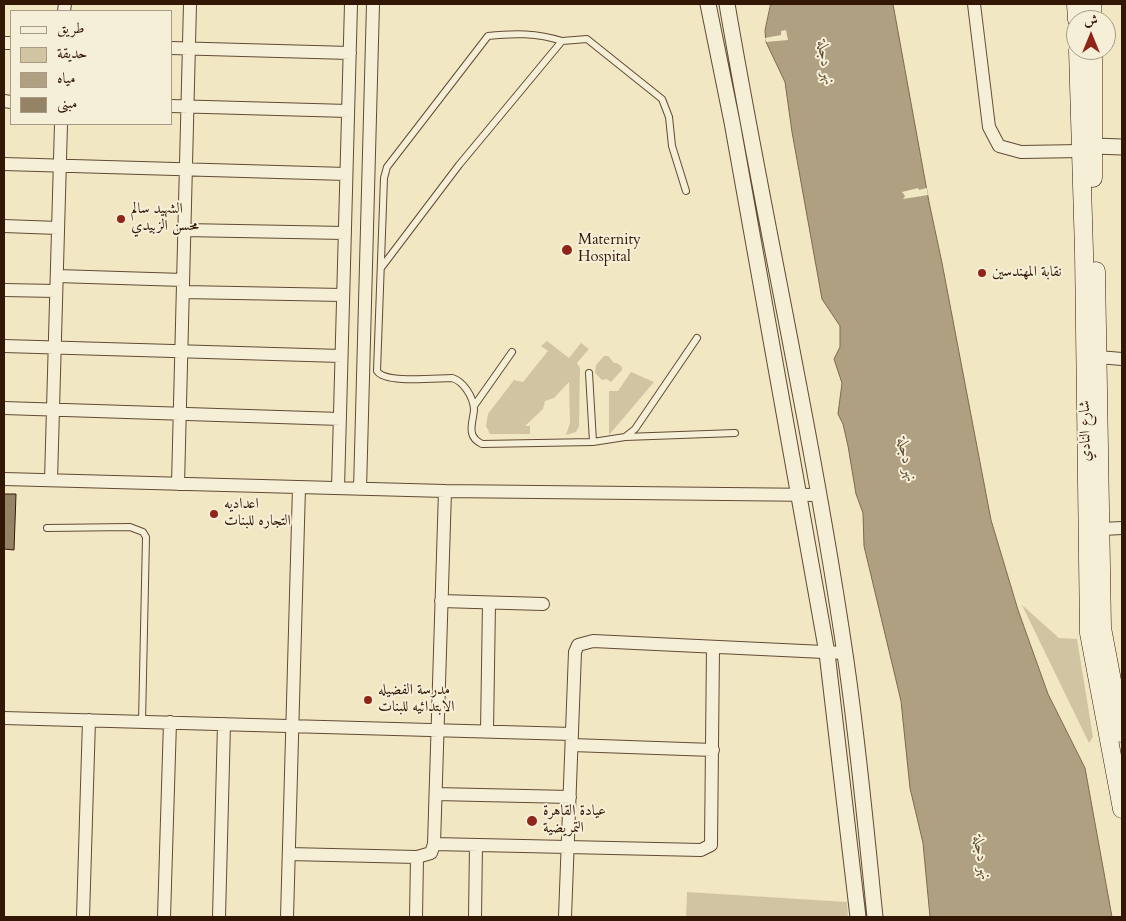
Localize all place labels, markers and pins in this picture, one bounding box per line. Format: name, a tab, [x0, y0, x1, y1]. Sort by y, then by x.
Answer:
place label: الشهيد سالم محسن الزبيدي	[131, 201, 199, 236]
marker: الشهيد سالم محسن الزبيدي	[115, 213, 127, 225]
place label: Maternity Hospital	[578, 232, 641, 267]
marker: Maternity Hospital	[560, 243, 574, 257]
place label: نقابة المهندسين	[992, 264, 1062, 282]
marker: نقابة المهندسين	[976, 267, 988, 279]
place label: اعداديه التجاره للبنات	[224, 496, 291, 531]
marker: اعداديه التجاره للبنات	[208, 508, 220, 520]
place label: مدرسة الفضيله الابتدائيه للبنات	[378, 682, 455, 717]
marker: مدرسة الفضيله الابتدائيه للبنات	[362, 694, 374, 706]
place label: عيادة القاهرة التمريضية	[543, 803, 606, 838]
marker: عيادة القاهرة التمريضية	[525, 814, 539, 828]

